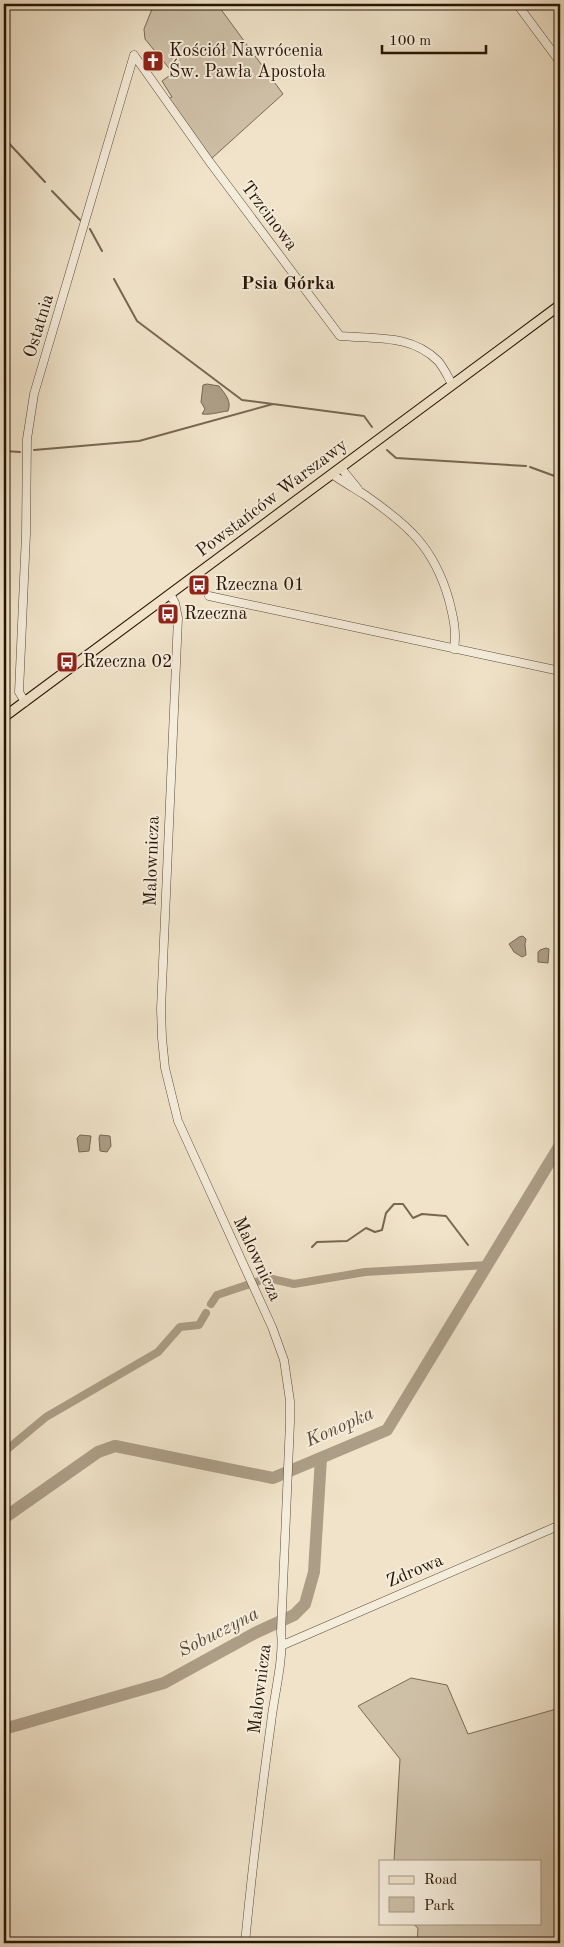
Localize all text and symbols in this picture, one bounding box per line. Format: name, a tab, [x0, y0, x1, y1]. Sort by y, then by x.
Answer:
scale bar	[382, 22, 485, 54]
text: 100 m	[389, 34, 431, 49]
place label: Kościół Nawrócenia Św. Pawła Apostoła	[169, 42, 326, 81]
church icon: Kościół Nawrócenia Św. Pawła Apostoła	[141, 49, 165, 73]
street label: Trzcinowa	[237, 178, 301, 254]
district label: Psia Górka	[241, 275, 335, 294]
street label: Ostatnia	[21, 292, 57, 360]
street label: Powstańców Warszawy	[193, 435, 351, 561]
bus stop icon: Rzeczna 01	[187, 573, 211, 597]
place label: Rzeczna 01	[215, 576, 304, 594]
bus stop icon: Rzeczna	[156, 602, 180, 626]
place label: Rzeczna	[184, 605, 248, 623]
bus stop icon: Rzeczna 02	[55, 650, 79, 674]
place label: Rzeczna 02	[83, 653, 172, 671]
street label: Malownicza	[141, 815, 163, 907]
street label: Malownicza	[230, 1214, 284, 1304]
water label: Konopka	[302, 1405, 377, 1452]
street label: Zdrowa	[384, 1551, 446, 1591]
water label: Sobuczyna	[176, 1605, 262, 1661]
street label: Malownicza	[246, 1643, 274, 1735]
legend	[379, 1860, 542, 1924]
text: Road	[424, 1873, 458, 1888]
text: Park	[424, 1899, 455, 1914]

